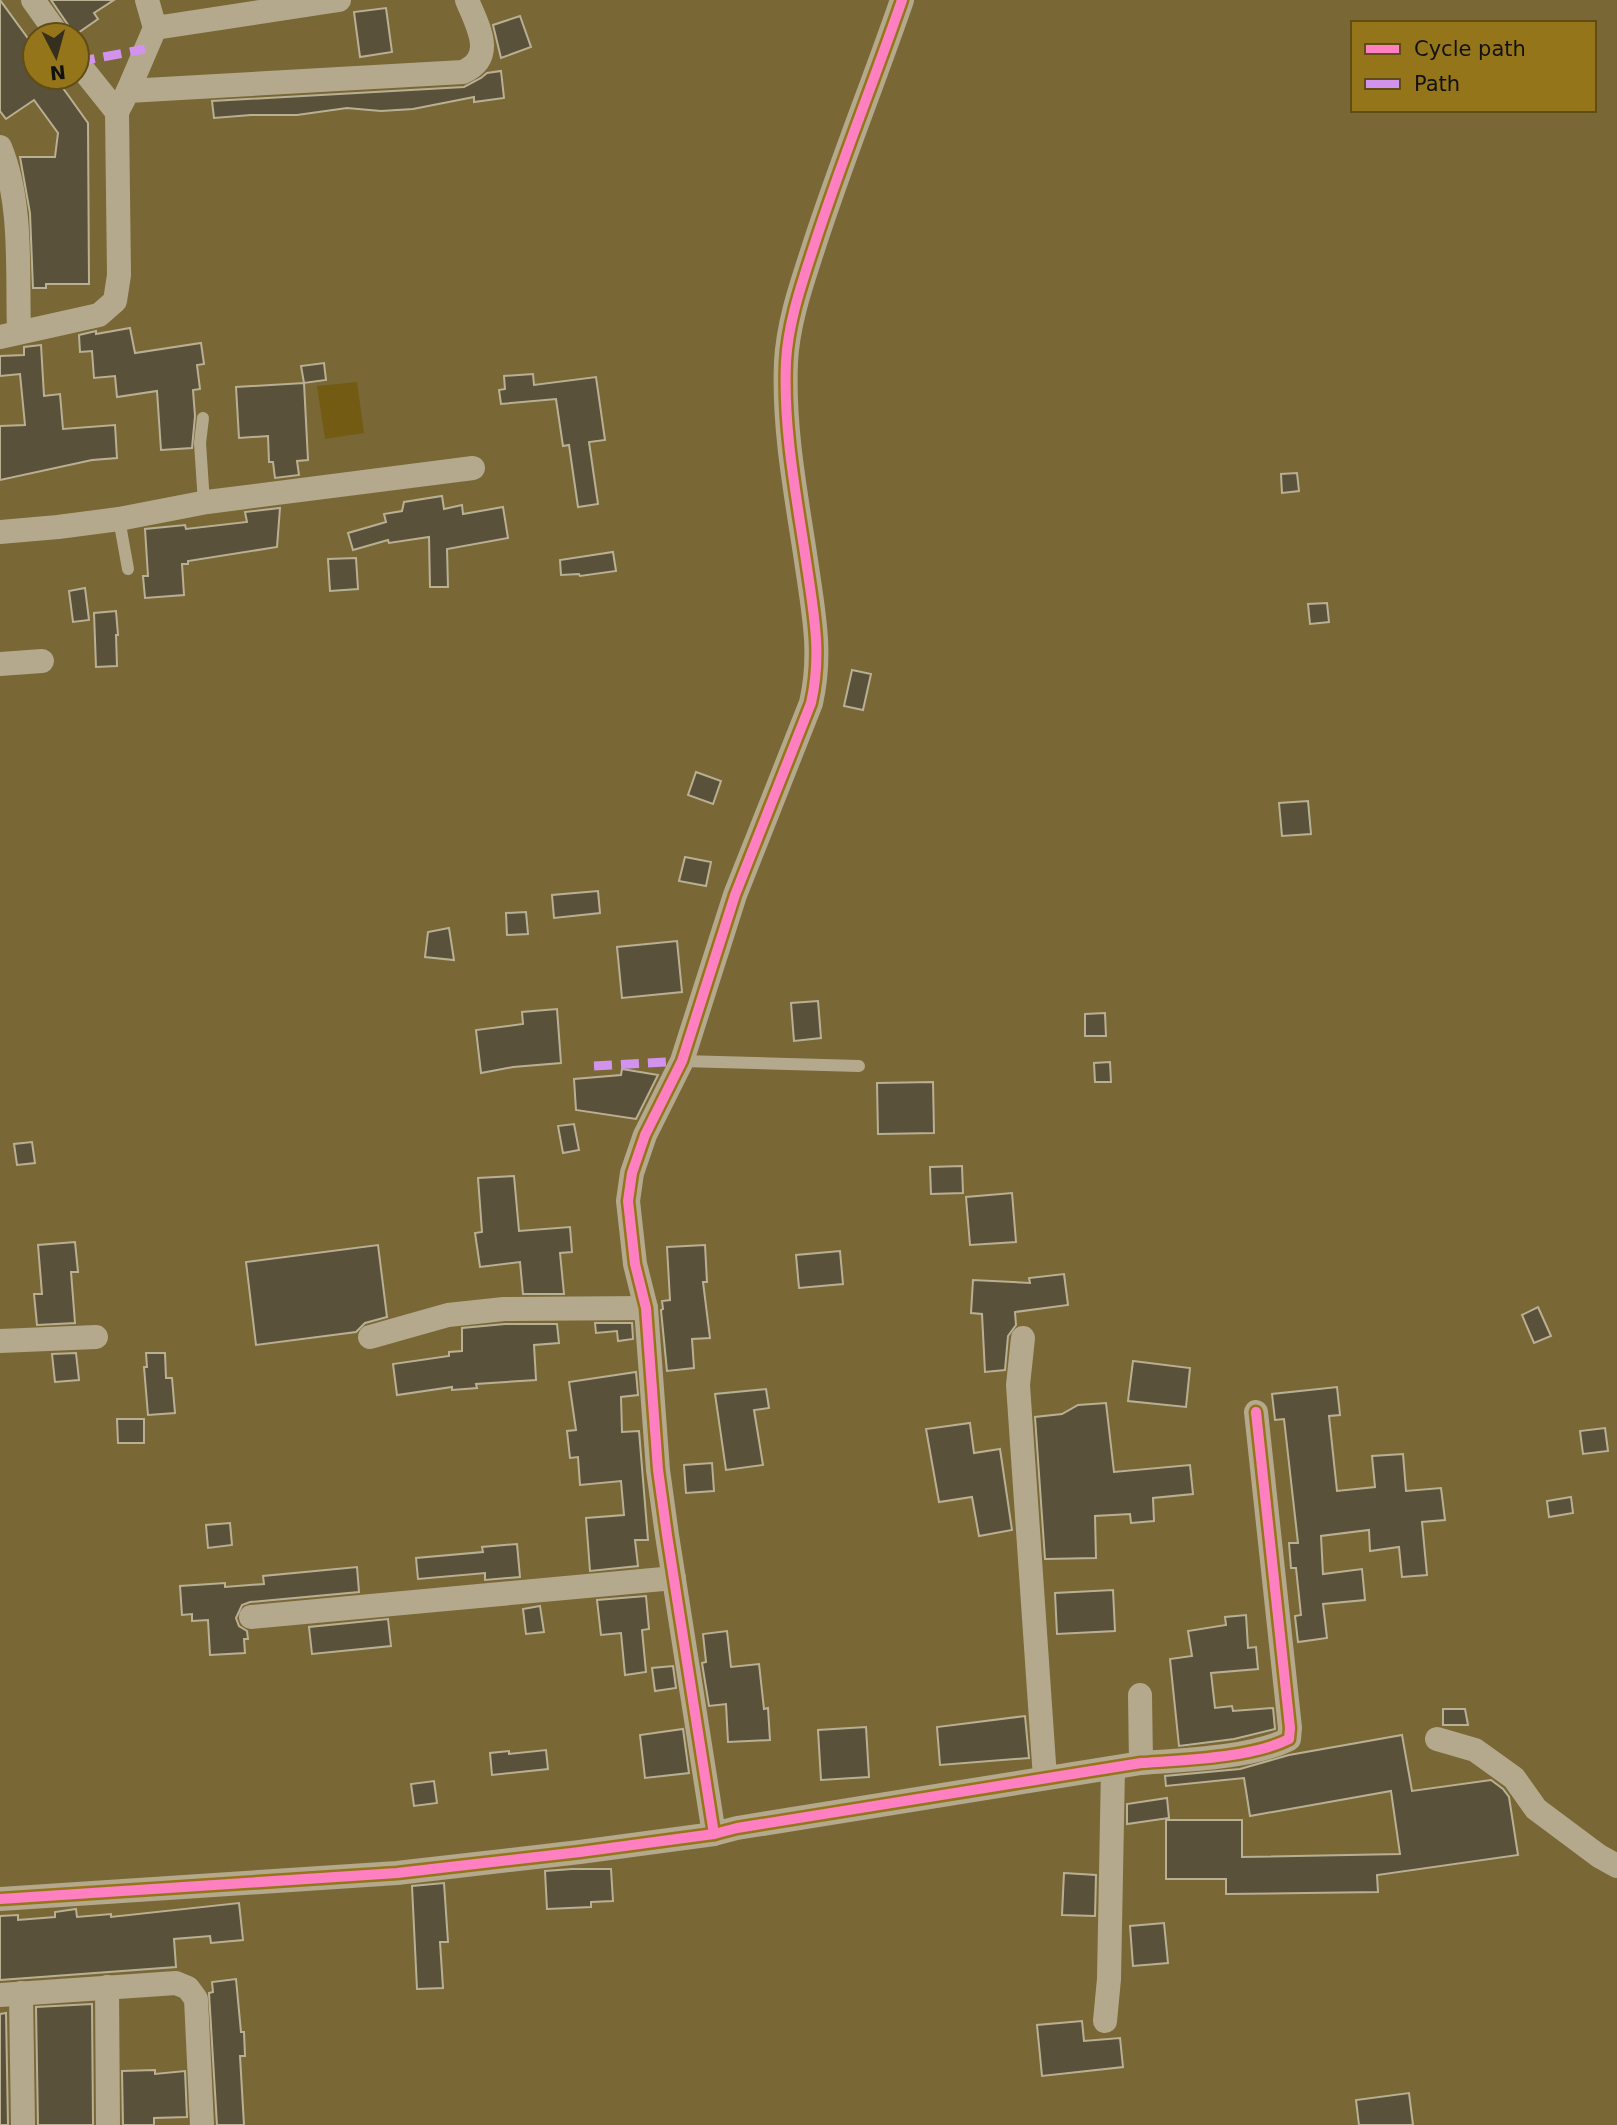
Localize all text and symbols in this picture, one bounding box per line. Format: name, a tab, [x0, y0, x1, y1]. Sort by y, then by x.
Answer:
north arrow	[21, 21, 91, 91]
legend	[1351, 21, 1596, 112]
text: Cycle path	[1414, 37, 1526, 61]
text: N	[49, 61, 67, 85]
text: Path	[1414, 72, 1460, 96]

